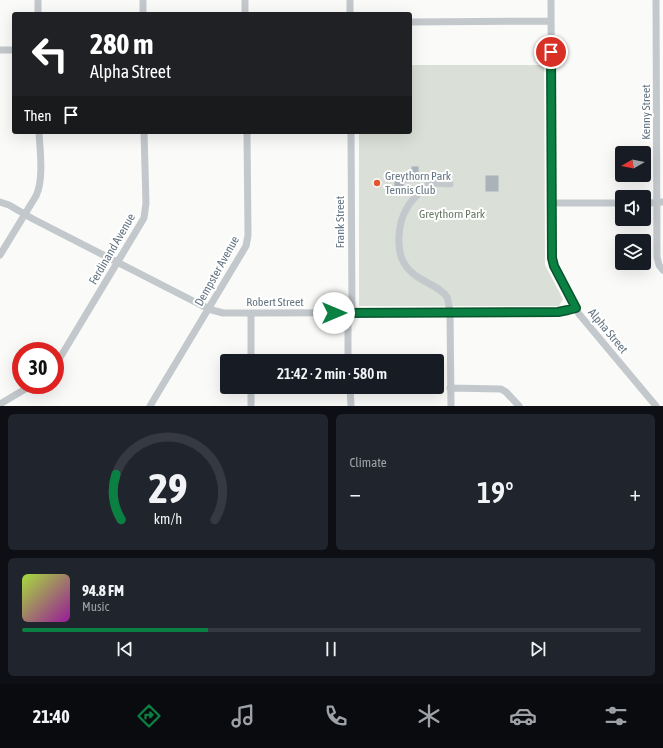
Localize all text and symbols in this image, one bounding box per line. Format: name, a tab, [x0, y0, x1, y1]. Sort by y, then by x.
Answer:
icon: left	[24, 28, 76, 80]
text: 280 m	[90, 28, 153, 60]
pin	[534, 35, 568, 69]
icon: arrive	[540, 41, 562, 63]
text: Alpha Street	[90, 61, 171, 82]
street label: Kenny Street	[639, 84, 653, 140]
icon: arrive	[60, 104, 82, 126]
text: Then	[24, 107, 52, 124]
north arrow	[615, 146, 651, 182]
map controls	[615, 146, 651, 270]
place label: Greythorn Park Tennis Club	[385, 169, 452, 197]
marker: Greythorn Park Tennis Club	[372, 178, 382, 188]
button: sound	[615, 190, 651, 226]
street label: Frank Street	[333, 195, 347, 248]
park label: Greythorn Park	[419, 207, 486, 221]
street label: Ferdinand Avenue	[86, 211, 138, 287]
street label: Dempster Avenue	[192, 234, 242, 308]
button: layers	[615, 234, 651, 270]
position arrow	[313, 292, 355, 334]
street label: Robert Street	[246, 295, 304, 309]
street label: Alpha Street	[585, 306, 631, 357]
speed limit sign: 30	[12, 342, 64, 394]
text: 21:42 · 2 min · 580 m	[277, 365, 387, 382]
text: Climate	[350, 455, 387, 470]
text: 29	[148, 464, 187, 512]
text: 19°	[477, 475, 513, 509]
text: −	[350, 480, 361, 506]
text: +	[630, 480, 641, 506]
text: km/h	[154, 511, 182, 527]
text: 94.8 FM	[82, 582, 124, 599]
text: Music	[82, 599, 109, 614]
icon: previous	[114, 638, 136, 660]
icon: pause	[320, 638, 342, 660]
icon: next	[527, 638, 549, 660]
icon: directions	[135, 702, 163, 730]
icon: music	[229, 702, 257, 730]
icon: phone	[322, 702, 350, 730]
icon: climate	[415, 702, 443, 730]
icon: car	[509, 702, 537, 730]
icon: filters	[602, 702, 630, 730]
text: 21:40	[33, 706, 70, 727]

